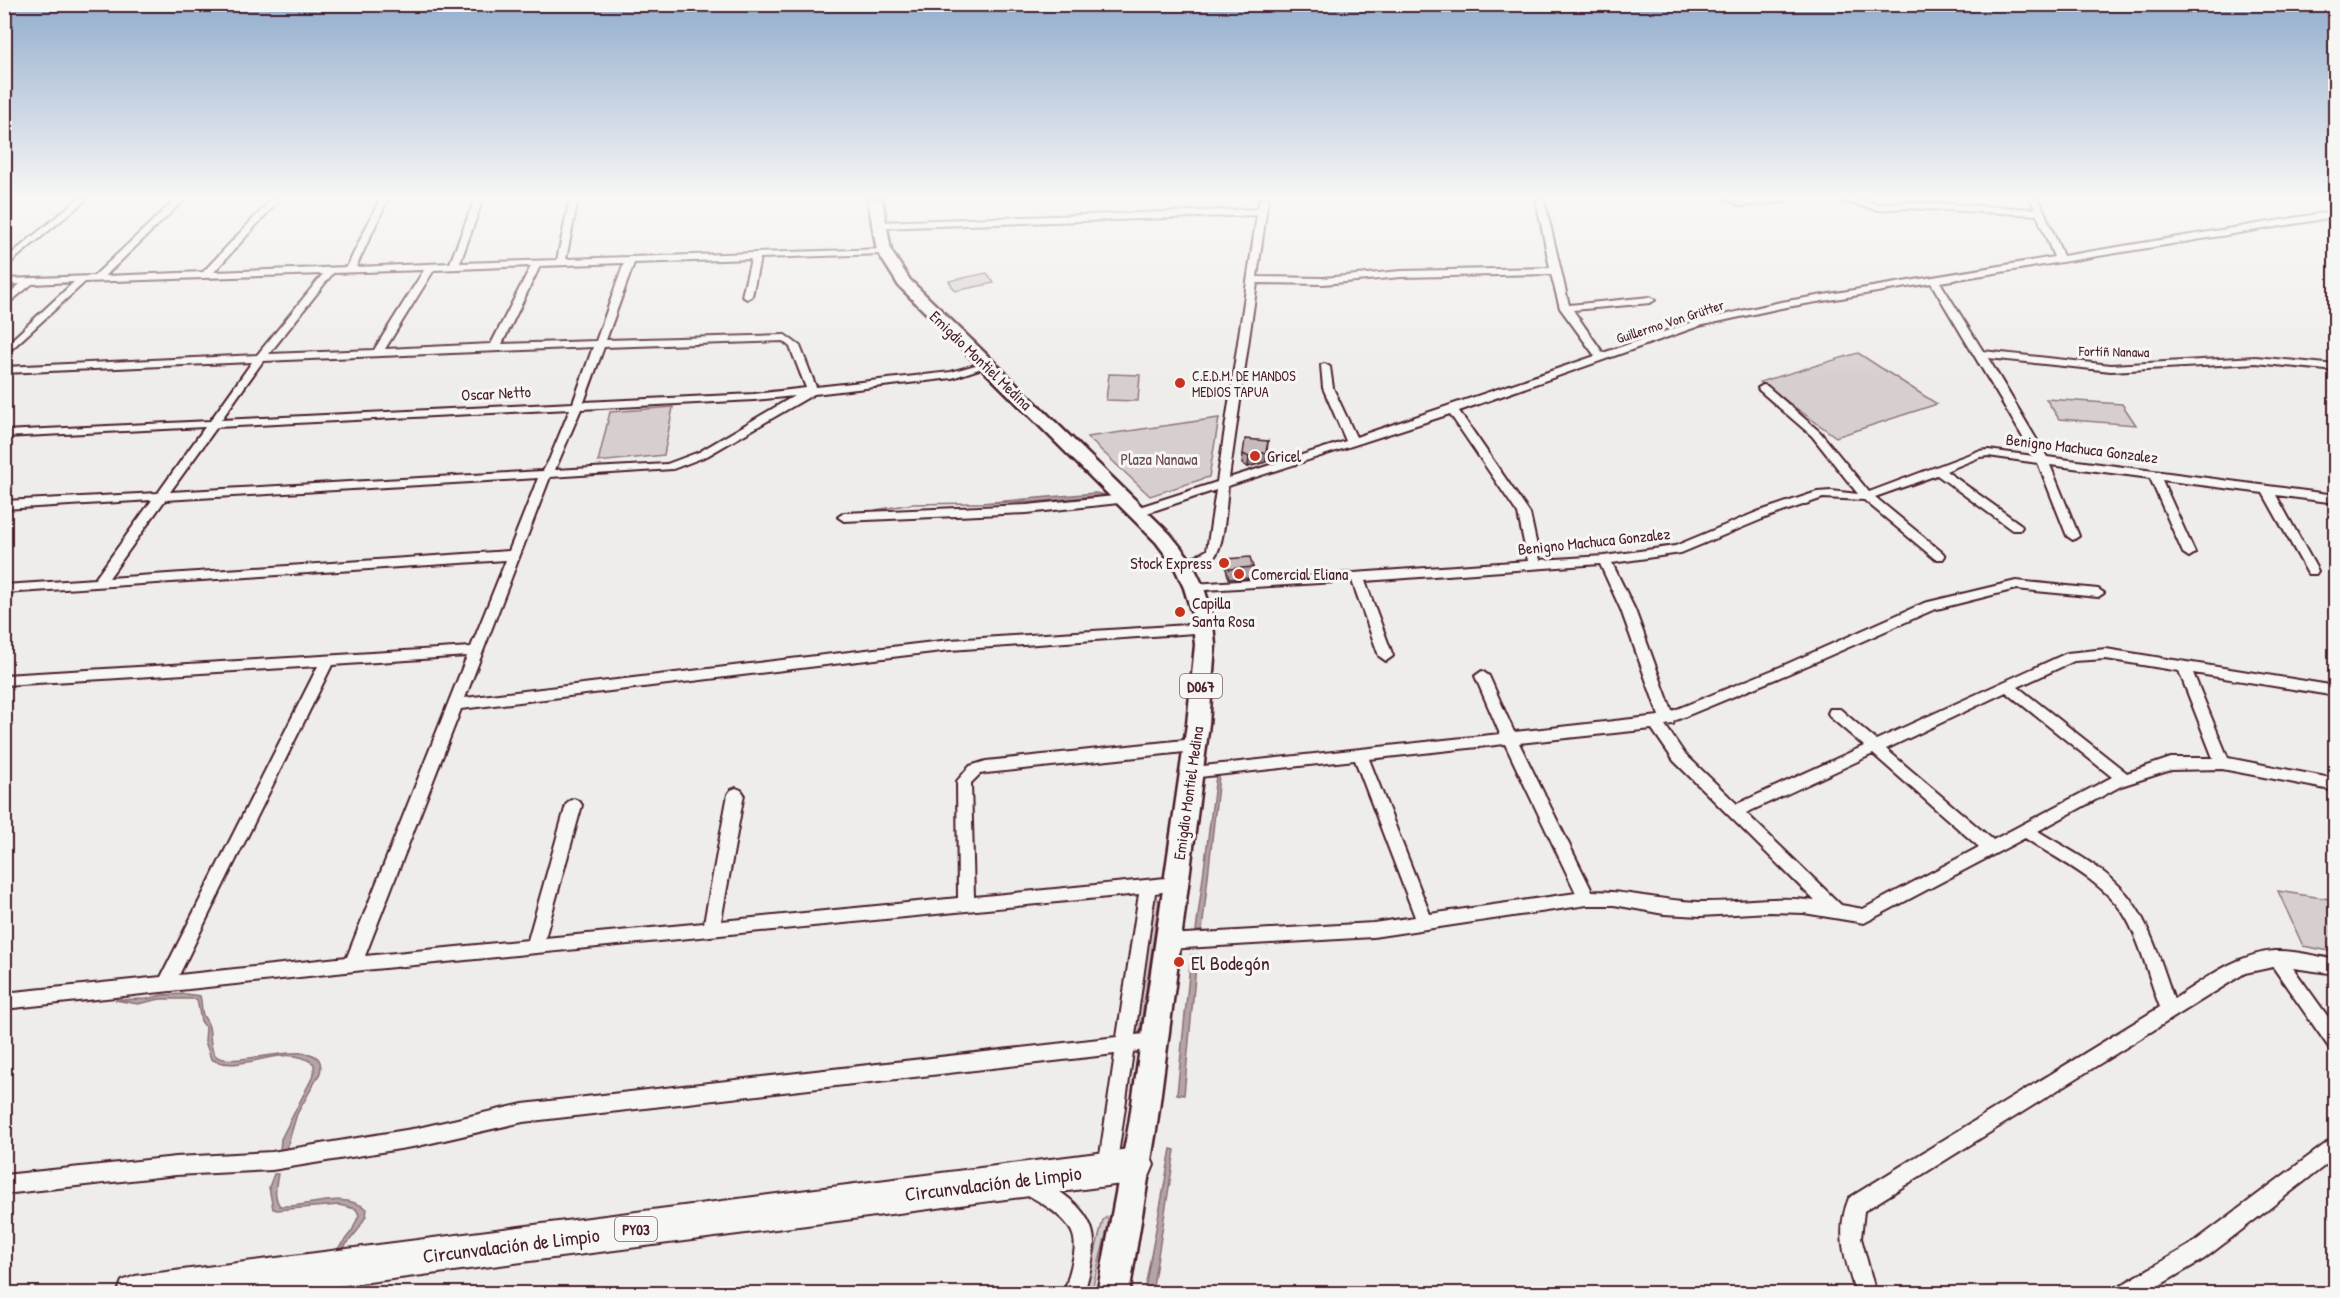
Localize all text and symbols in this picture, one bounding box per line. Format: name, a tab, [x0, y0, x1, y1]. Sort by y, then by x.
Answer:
street label: Guillermo Von Grütter	[1614, 294, 1727, 347]
street label: Emigdio Montiel Medina	[925, 305, 1037, 415]
street label: Fortíñ Nanawa	[2078, 341, 2150, 361]
place label: C.E.D.M. DE MANDOS MEDIOS TAPUA	[1192, 366, 1296, 401]
marker: C.E.D.M. DE MANDOS MEDIOS TAPUA	[1173, 376, 1187, 390]
street label: Oscar Netto	[461, 380, 532, 406]
street label: Benigno Machuca Gonzalez	[2005, 428, 2159, 468]
place label: Gricel	[1267, 445, 1302, 467]
park label: Plaza Nanawa	[1121, 448, 1198, 470]
marker: Gricel	[1248, 449, 1262, 463]
street label: Benigno Machuca Gonzalez	[1517, 522, 1671, 560]
place label: Stock Express	[1130, 552, 1212, 574]
marker: Stock Express	[1217, 556, 1231, 570]
place label: Comercial Eliana	[1251, 563, 1348, 585]
marker: Comercial Eliana	[1232, 567, 1246, 581]
place label: Capilla Santa Rosa	[1192, 592, 1254, 632]
marker: Capilla Santa Rosa	[1173, 605, 1187, 619]
road number: D067	[1180, 674, 1222, 698]
street label: Emigdio Montiel Medina	[1168, 725, 1208, 861]
place label: El Bodegón	[1191, 949, 1270, 976]
marker: El Bodegón	[1172, 955, 1186, 969]
street label: Circunvalación de Limpio	[903, 1159, 1083, 1207]
road number: PY03	[615, 1217, 657, 1241]
street label: Circunvalación de Limpio	[421, 1221, 601, 1269]

